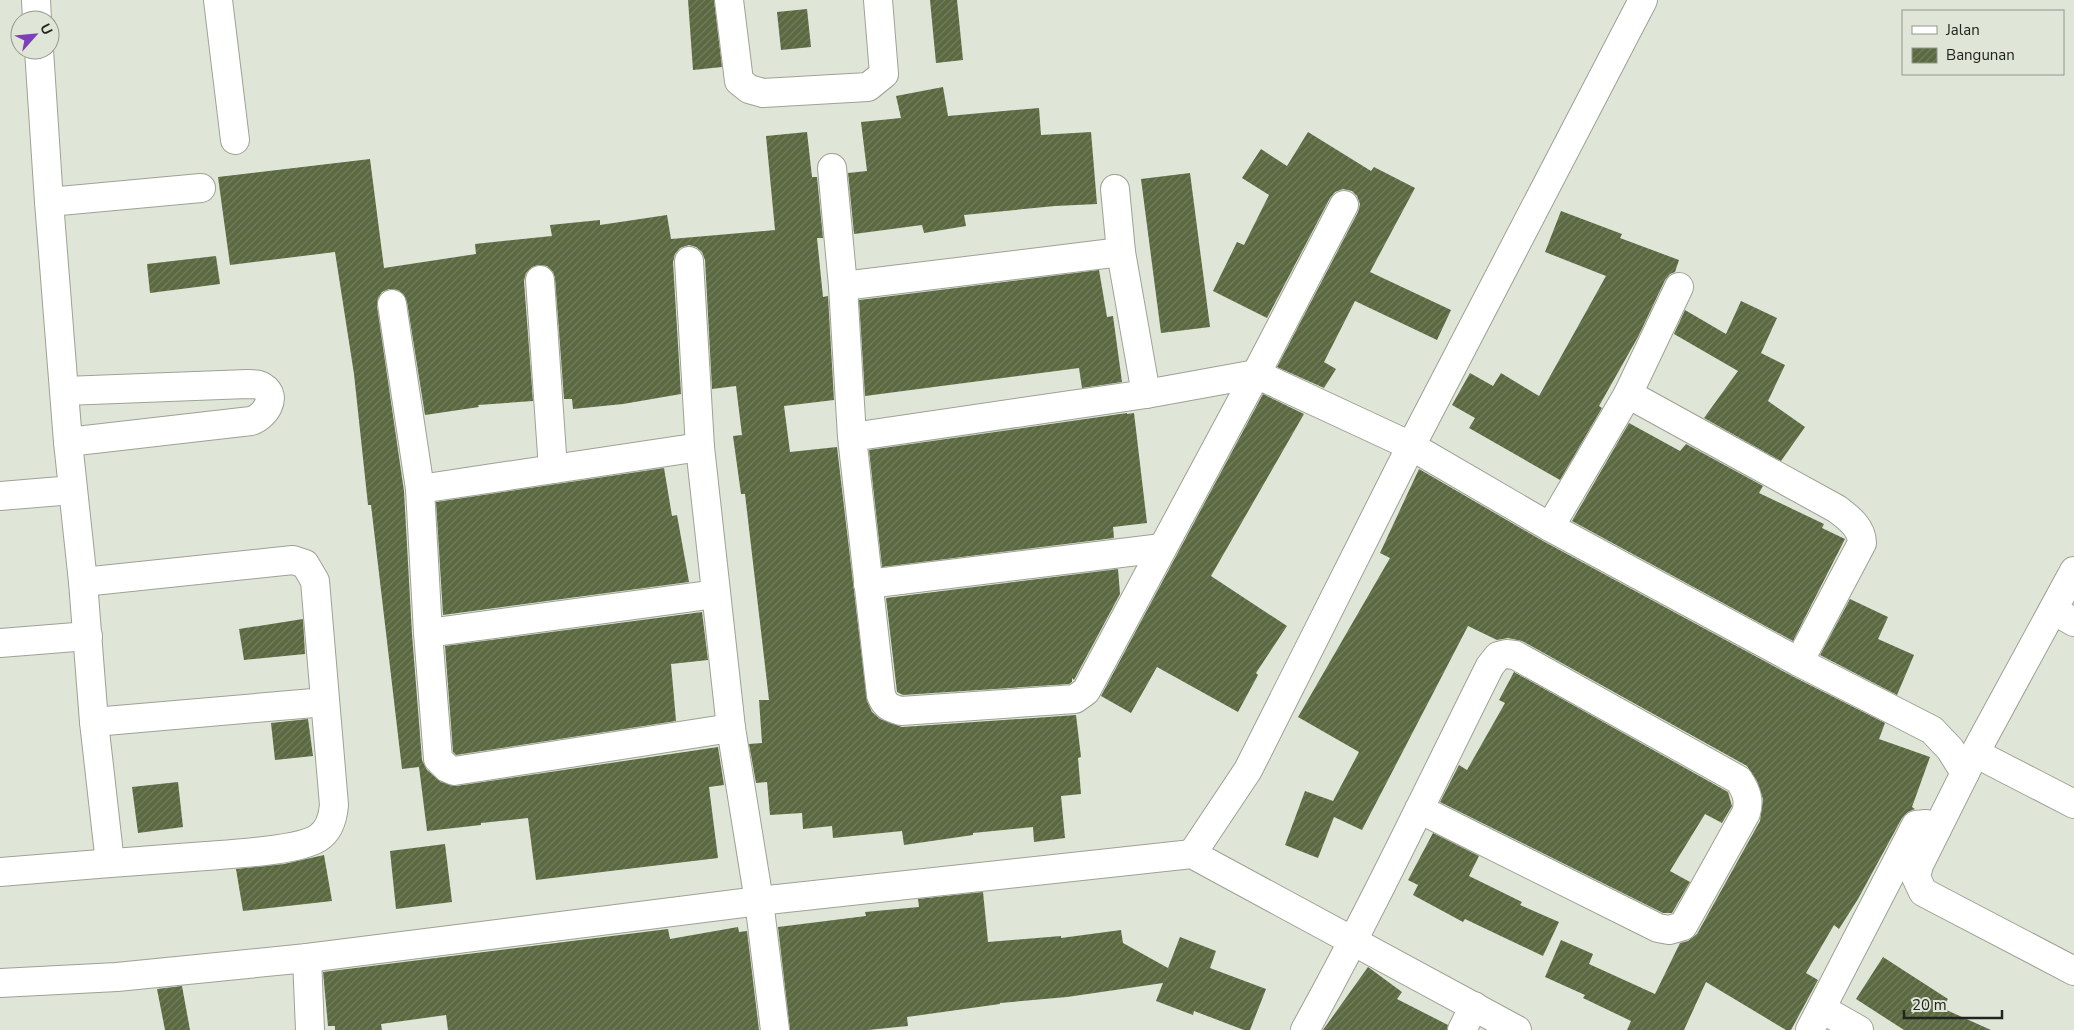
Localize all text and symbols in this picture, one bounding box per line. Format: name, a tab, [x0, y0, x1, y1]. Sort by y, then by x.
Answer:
north arrow	[10, 10, 60, 60]
legend	[1902, 10, 2064, 75]
text: U	[35, 20, 57, 38]
text: Jalan	[1945, 20, 1980, 40]
text: Bangunan	[1946, 45, 2015, 65]
scale bar	[1904, 988, 2002, 1020]
text: 20 m	[1912, 995, 1947, 1015]

